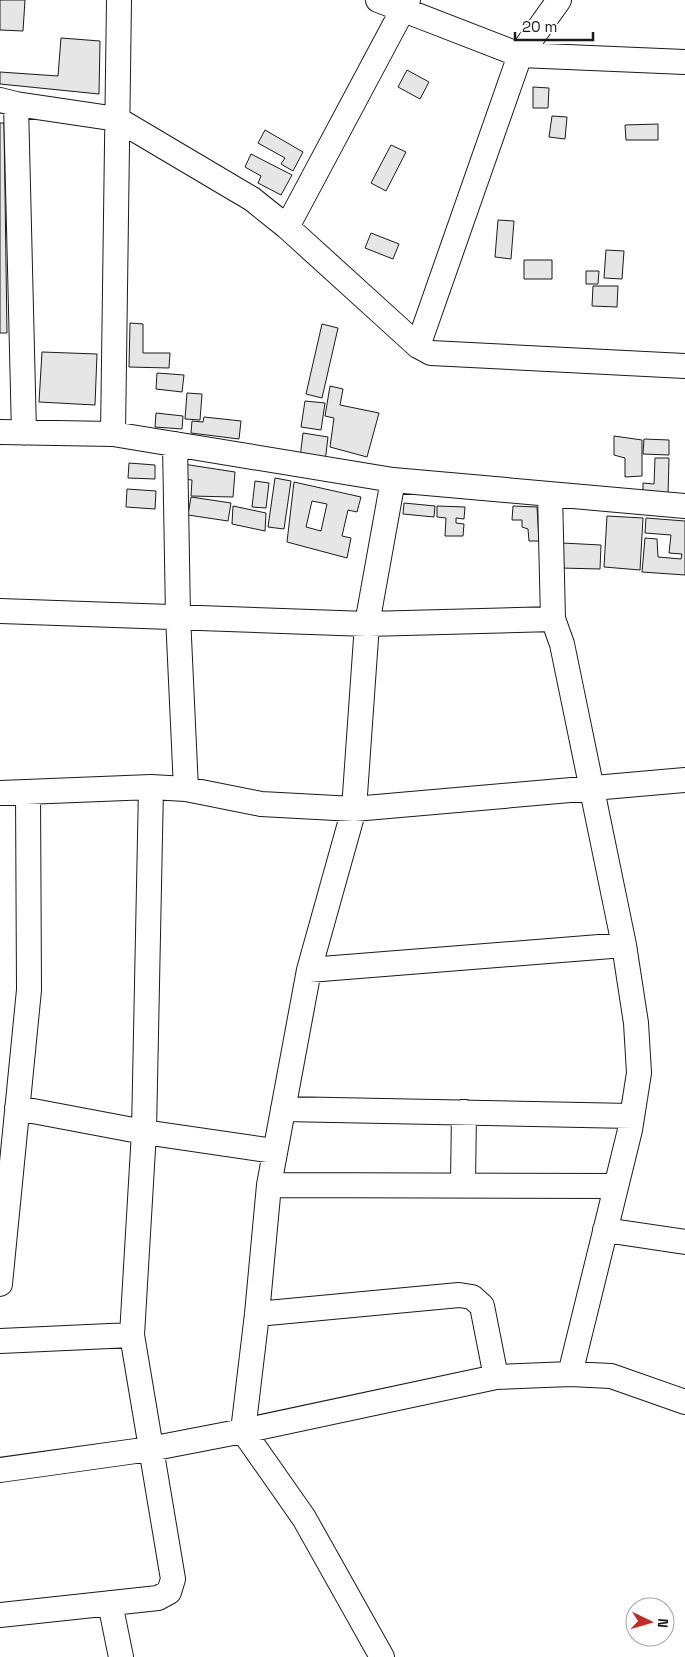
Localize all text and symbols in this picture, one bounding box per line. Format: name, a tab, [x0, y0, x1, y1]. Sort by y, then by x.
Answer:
scale bar	[515, 10, 592, 42]
text: 20 m	[522, 17, 557, 36]
north arrow	[625, 1597, 675, 1647]
text: N	[654, 1618, 672, 1629]

